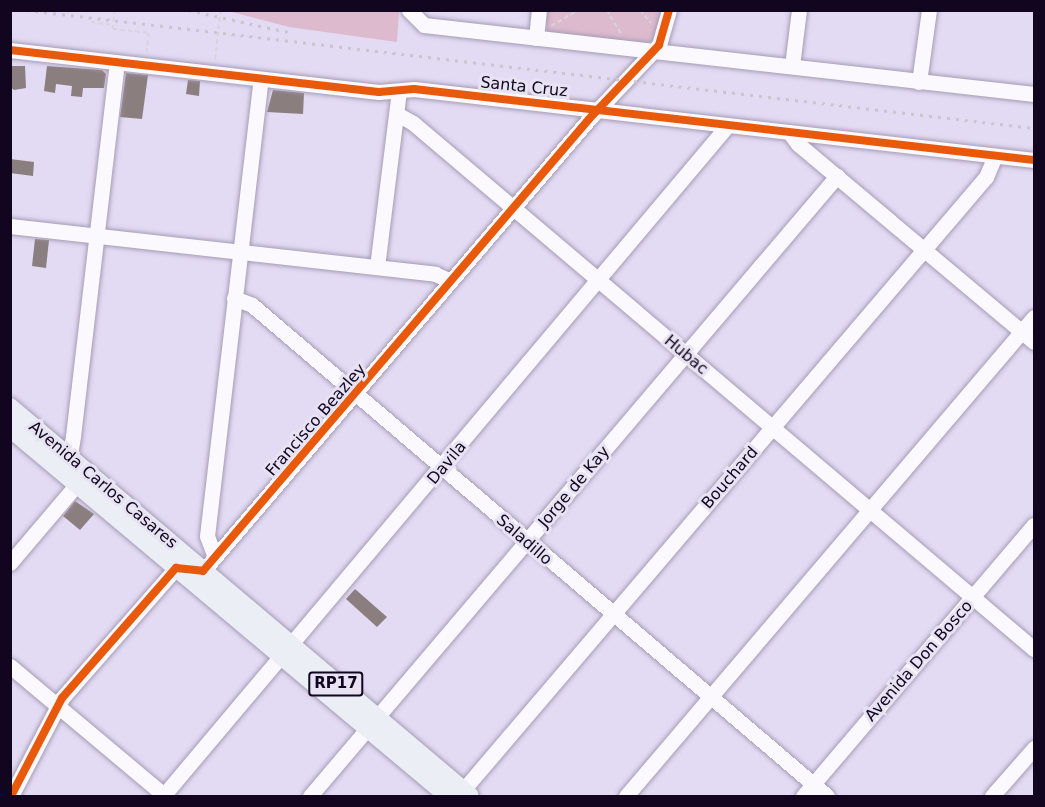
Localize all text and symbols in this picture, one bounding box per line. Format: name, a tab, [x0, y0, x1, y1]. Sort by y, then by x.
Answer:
street label: Santa Cruz	[479, 73, 569, 101]
street label: Hubac	[660, 331, 712, 379]
street label: Francisco Beazley	[262, 360, 370, 480]
street label: Avenida Carlos Casares	[25, 417, 181, 553]
street label: Davila	[423, 438, 471, 488]
street label: Jorge de Kay	[534, 442, 614, 532]
street label: Bouchard	[698, 443, 762, 513]
street label: Saladillo	[492, 511, 556, 569]
street label: Avenida Don Bosco	[861, 597, 977, 725]
road number: RP17	[308, 672, 364, 696]

